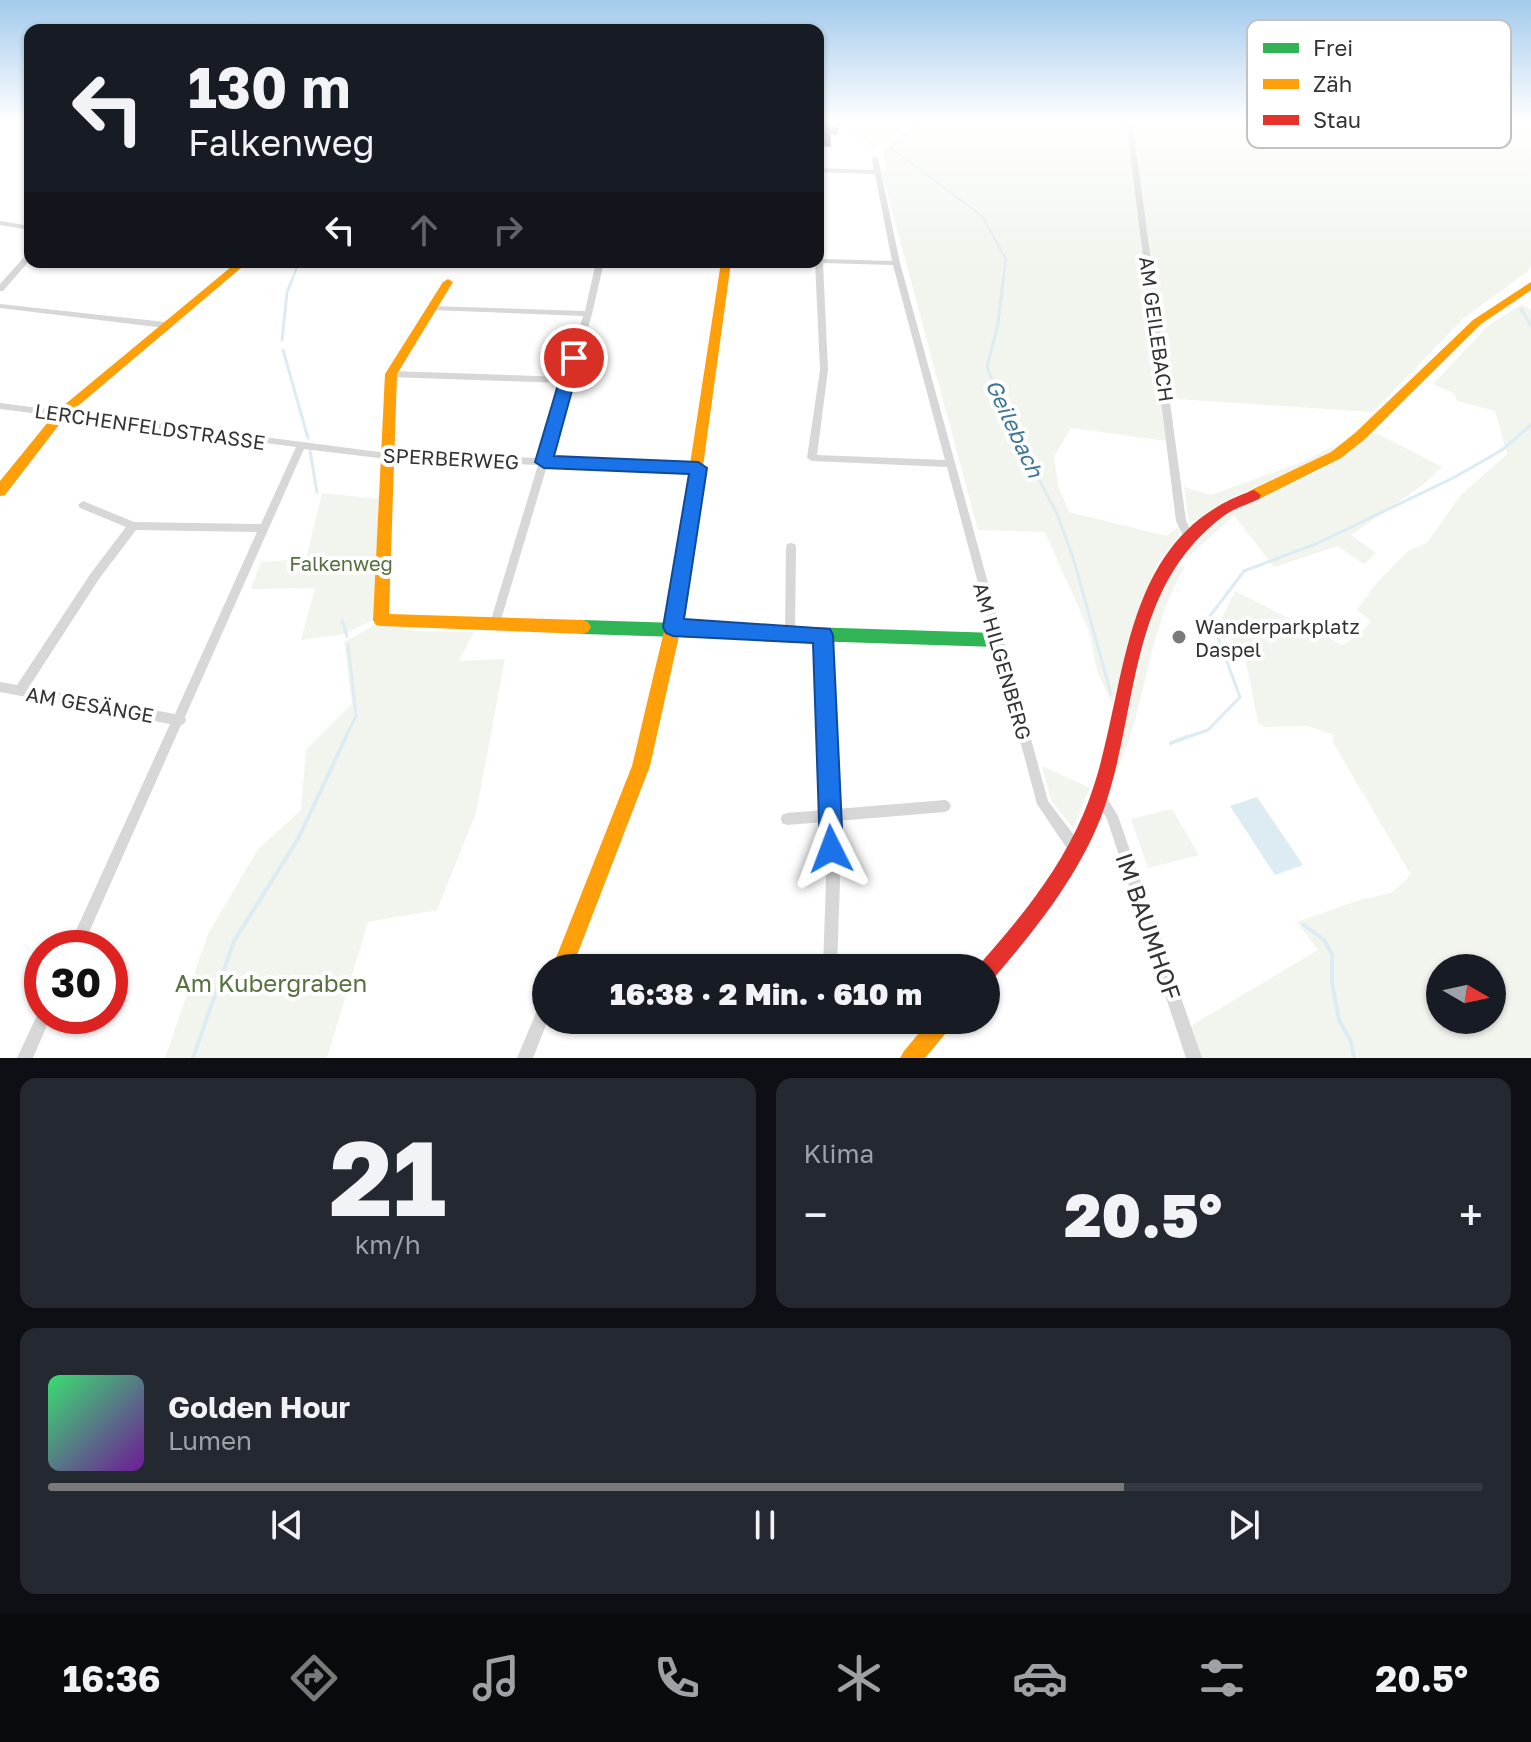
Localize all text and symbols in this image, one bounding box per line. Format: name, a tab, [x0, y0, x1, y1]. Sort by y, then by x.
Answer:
legend	[1247, 20, 1511, 148]
text: Frei	[1313, 34, 1353, 61]
text: 130 m	[188, 53, 350, 120]
icon: left	[56, 56, 160, 160]
text: Zäh	[1313, 70, 1352, 97]
text: Stau	[1313, 106, 1361, 133]
text: Falkenweg	[188, 121, 375, 164]
icon: left	[318, 208, 362, 252]
icon: ahead	[402, 208, 446, 252]
icon: right	[486, 208, 530, 252]
street label: AM GEILEBACH	[1135, 255, 1179, 403]
pin	[540, 324, 608, 392]
icon: arrive	[552, 336, 596, 380]
water label: Geilebach	[981, 375, 1050, 483]
street label: LERCHENFELDSTRASSE	[33, 398, 267, 454]
street label: SPERBERWEG	[382, 442, 520, 474]
park label: Falkenweg	[289, 551, 393, 575]
street label: AM HILGENBERG	[969, 580, 1037, 742]
place label: Wanderparkplatz Daspel	[1195, 614, 1360, 661]
marker: Wanderparkplatz Daspel	[1170, 628, 1188, 646]
street label: AM GESÄNGE	[24, 681, 156, 727]
position arrow	[789, 807, 873, 891]
street label: IM BAUMHOF	[1110, 849, 1188, 1003]
speed limit sign: 30	[24, 930, 128, 1034]
north arrow	[1426, 954, 1506, 1034]
map controls	[1426, 954, 1506, 1034]
park label: Am Kubergraben	[175, 968, 367, 997]
text: 16:38 · 2 Min. · 610 m	[610, 976, 922, 1012]
text: 21	[329, 1114, 446, 1239]
text: Klima	[804, 1138, 874, 1169]
text: 20.5°	[1064, 1178, 1222, 1250]
text: −	[804, 1188, 828, 1241]
text: +	[1459, 1188, 1483, 1241]
text: km/h	[355, 1229, 421, 1260]
text: Golden Hour	[168, 1389, 350, 1425]
text: Lumen	[168, 1425, 252, 1456]
icon: previous	[265, 1503, 309, 1547]
icon: pause	[743, 1503, 787, 1547]
icon: next	[1222, 1503, 1266, 1547]
icon: directions	[286, 1650, 342, 1706]
icon: music	[468, 1650, 524, 1706]
icon: phone	[649, 1650, 705, 1706]
icon: climate	[831, 1650, 887, 1706]
icon: car	[1012, 1650, 1068, 1706]
icon: filters	[1194, 1650, 1250, 1706]
text: 16:36	[63, 1657, 161, 1700]
text: 20.5°	[1375, 1657, 1468, 1700]

